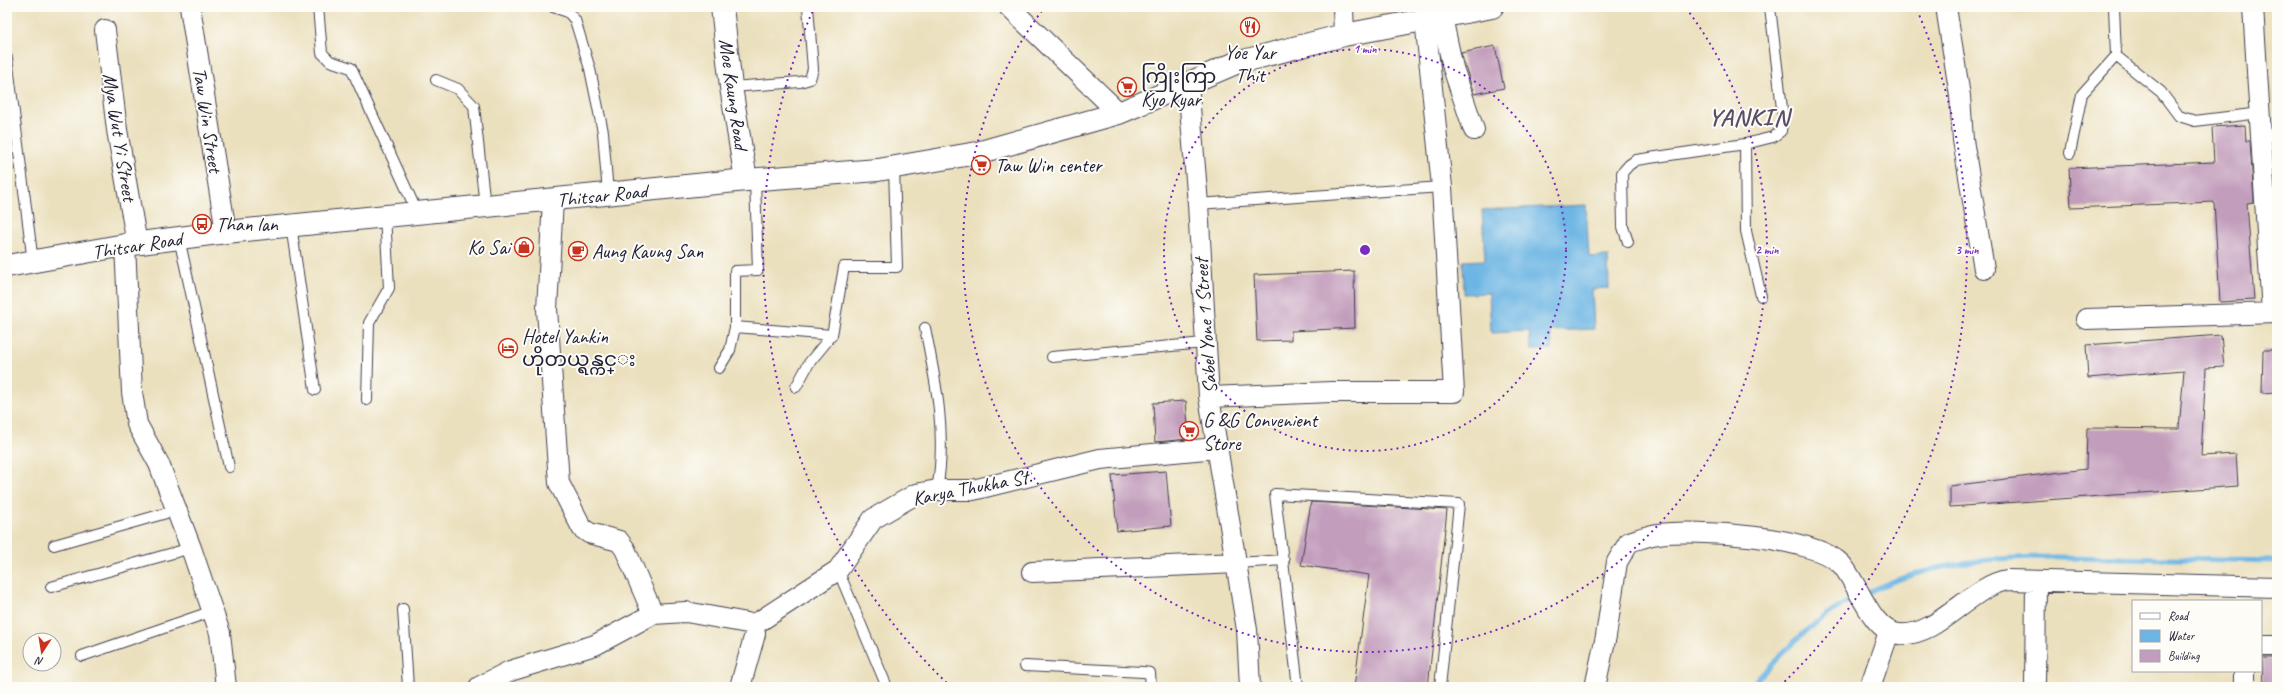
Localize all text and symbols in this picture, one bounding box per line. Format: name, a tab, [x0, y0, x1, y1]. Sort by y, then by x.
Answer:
restaurant icon: Yoe Yar Thit	[1239, 16, 1261, 38]
street label: Moe Kaung Road	[713, 37, 754, 154]
place label: Yoe Yar Thit	[1224, 40, 1278, 88]
text: 1 min	[1354, 41, 1377, 57]
place label: ကြိုးကြာ Kyo Kyar	[1141, 62, 1216, 112]
street label: Taw Win Street	[187, 66, 229, 177]
street label: Mya Wut Yi Street	[97, 71, 142, 205]
supermarket icon: ကြိုးကြာ Kyo Kyar	[1116, 76, 1138, 98]
district label: YANKIN	[1708, 102, 1793, 132]
place label: Taw Win center	[995, 153, 1103, 178]
supermarket icon: Taw Win center	[970, 154, 992, 176]
street label: Thitsar Road	[556, 178, 651, 213]
place label: Than lan	[216, 212, 279, 237]
bus stop icon: Than lan	[191, 213, 213, 235]
street label: Thitsar Road	[91, 226, 187, 265]
place label: Ko Sai	[468, 235, 512, 260]
shop icon: Ko Sai	[513, 236, 535, 258]
place label: Aung Kaung San	[592, 239, 704, 264]
cafe icon: Aung Kaung San	[567, 240, 589, 262]
text: 2 min	[1756, 242, 1779, 258]
text: 3 min	[1956, 242, 1979, 258]
centre of rings	[1358, 243, 1372, 257]
street label: Sabel Yone 1 Street	[1188, 254, 1223, 394]
place label: Hotel Yankin ဟိုတယ္ရန္ကင္း	[522, 324, 636, 376]
hotel icon: Hotel Yankin ဟိုတယ္ရန္ကင္း	[497, 337, 519, 359]
place label: G &G Convenient Store	[1203, 408, 1319, 456]
supermarket icon: G &G Convenient Store	[1178, 420, 1200, 442]
street label: Karya Thukha St.	[910, 464, 1034, 511]
legend	[2132, 600, 2262, 672]
text: Road	[2168, 608, 2190, 624]
text: Water	[2168, 628, 2196, 644]
north arrow	[22, 632, 62, 672]
text: Building	[2168, 648, 2200, 664]
text: N	[33, 654, 45, 669]

